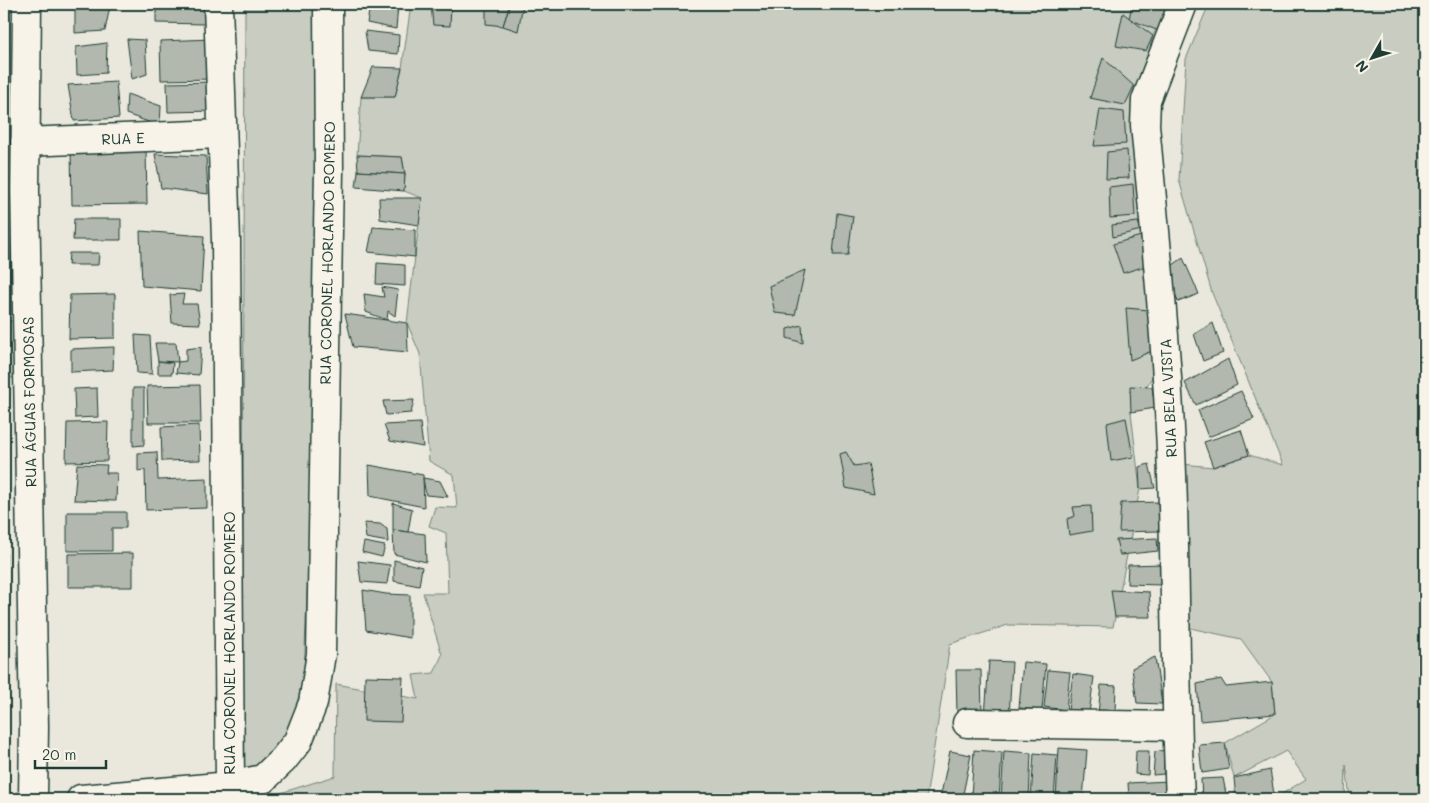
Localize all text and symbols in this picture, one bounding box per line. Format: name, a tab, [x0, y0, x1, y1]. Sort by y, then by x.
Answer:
north arrow	[1346, 32, 1396, 82]
text: N	[1351, 56, 1372, 77]
street label: RUA CORONEL HORLANDO ROMERO	[315, 121, 339, 385]
street label: RUA E	[101, 127, 145, 149]
street label: RUA ÁGUAS FORMOSAS	[18, 316, 40, 488]
street label: RUA BELA VISTA	[1155, 338, 1181, 458]
street label: RUA CORONEL HORLANDO ROMERO	[219, 511, 239, 775]
scale bar	[35, 738, 106, 770]
text: 20 m	[42, 744, 76, 764]

